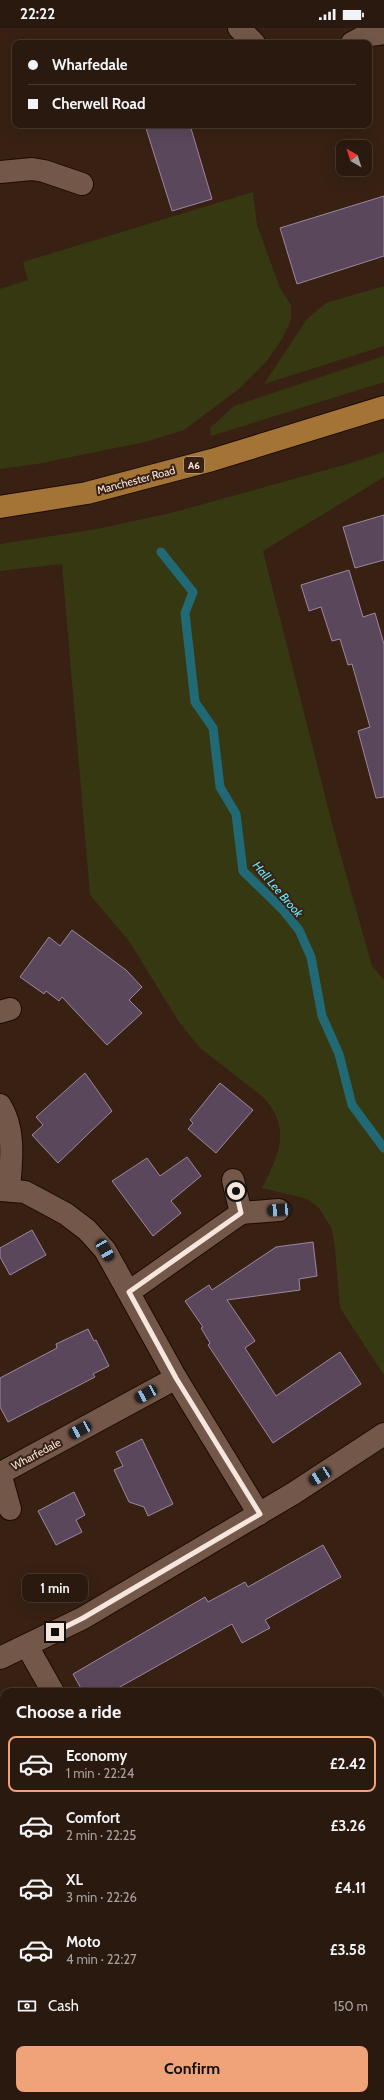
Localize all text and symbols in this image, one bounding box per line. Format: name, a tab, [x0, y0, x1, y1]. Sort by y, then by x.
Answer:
text: 22:22	[20, 5, 55, 23]
text: Wharfedale	[52, 56, 128, 74]
text: Cherwell Road	[52, 95, 146, 113]
north arrow	[336, 140, 372, 176]
map controls	[336, 140, 372, 176]
road number: A6	[184, 457, 204, 473]
street label: Manchester Road	[95, 463, 177, 497]
water label: Hall Lee Brook	[250, 858, 307, 921]
route start	[227, 1182, 245, 1200]
car	[267, 1203, 291, 1217]
car	[94, 1237, 116, 1263]
car	[133, 1383, 159, 1405]
car	[67, 1419, 93, 1441]
street label: Wharfedale	[9, 1435, 63, 1473]
car	[307, 1464, 333, 1488]
callout: 1 min	[22, 1574, 88, 1602]
text: 1 min	[40, 1580, 70, 1596]
route end	[46, 1623, 64, 1641]
text: Choose a ride	[16, 1701, 121, 1723]
icon: car	[18, 1746, 54, 1782]
text: Economy	[66, 1747, 127, 1765]
text: £2.42	[330, 1755, 366, 1773]
text: 1 min · 22:24	[66, 1765, 134, 1781]
icon: car	[18, 1808, 54, 1844]
text: Comfort	[66, 1809, 120, 1827]
text: £3.26	[330, 1817, 366, 1835]
text: 2 min · 22:25	[66, 1827, 136, 1843]
icon: car	[18, 1870, 54, 1906]
text: XL	[66, 1871, 83, 1889]
text: £4.11	[335, 1879, 366, 1897]
text: 3 min · 22:26	[66, 1889, 137, 1905]
icon: car	[18, 1932, 54, 1968]
text: Moto	[66, 1933, 100, 1951]
text: £3.58	[330, 1941, 366, 1959]
text: 4 min · 22:27	[66, 1951, 137, 1967]
icon: cash	[16, 1995, 38, 2017]
text: Cash	[48, 1997, 79, 2015]
text: 150 m	[333, 1998, 368, 2014]
button: Confirm	[16, 2046, 368, 2092]

